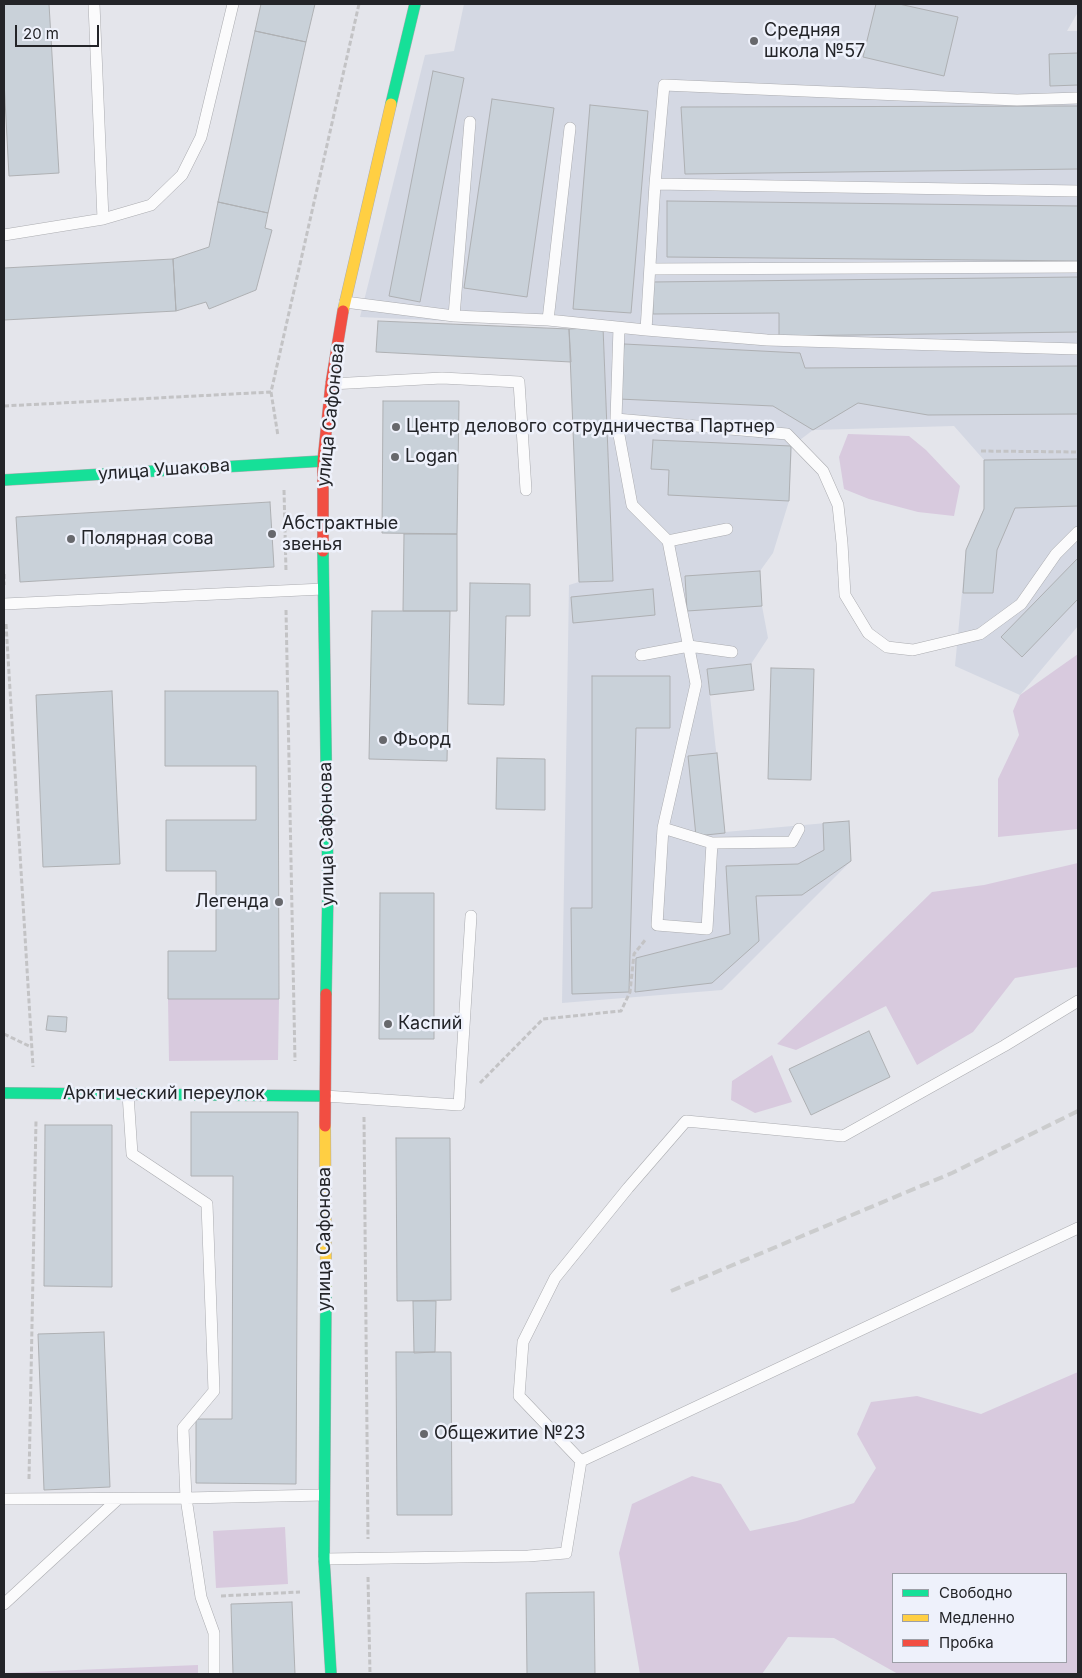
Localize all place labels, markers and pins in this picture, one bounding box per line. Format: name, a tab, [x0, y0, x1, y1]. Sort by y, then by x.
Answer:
place label: Средняя школа №57	[764, 20, 865, 62]
marker: Средняя школа №57	[748, 35, 760, 47]
place label: Центр делового сотрудничества Партнер	[406, 416, 775, 438]
marker: Центр делового сотрудничества Партнер	[390, 421, 402, 433]
place label: Logan	[405, 446, 458, 468]
marker: Logan	[389, 451, 401, 463]
place label: Абстрактные звенья	[282, 513, 398, 556]
place label: Полярная сова	[81, 528, 214, 550]
marker: Абстрактные звенья	[266, 528, 278, 540]
marker: Полярная сова	[65, 533, 77, 545]
place label: Фьорд	[393, 729, 451, 751]
marker: Фьорд	[377, 734, 389, 746]
place label: Легенда	[195, 891, 269, 913]
marker: Легенда	[273, 896, 285, 908]
place label: Каспий	[398, 1013, 462, 1035]
marker: Каспий	[382, 1018, 394, 1030]
place label: Общежитие №23	[434, 1423, 585, 1445]
marker: Общежитие №23	[418, 1428, 430, 1440]

